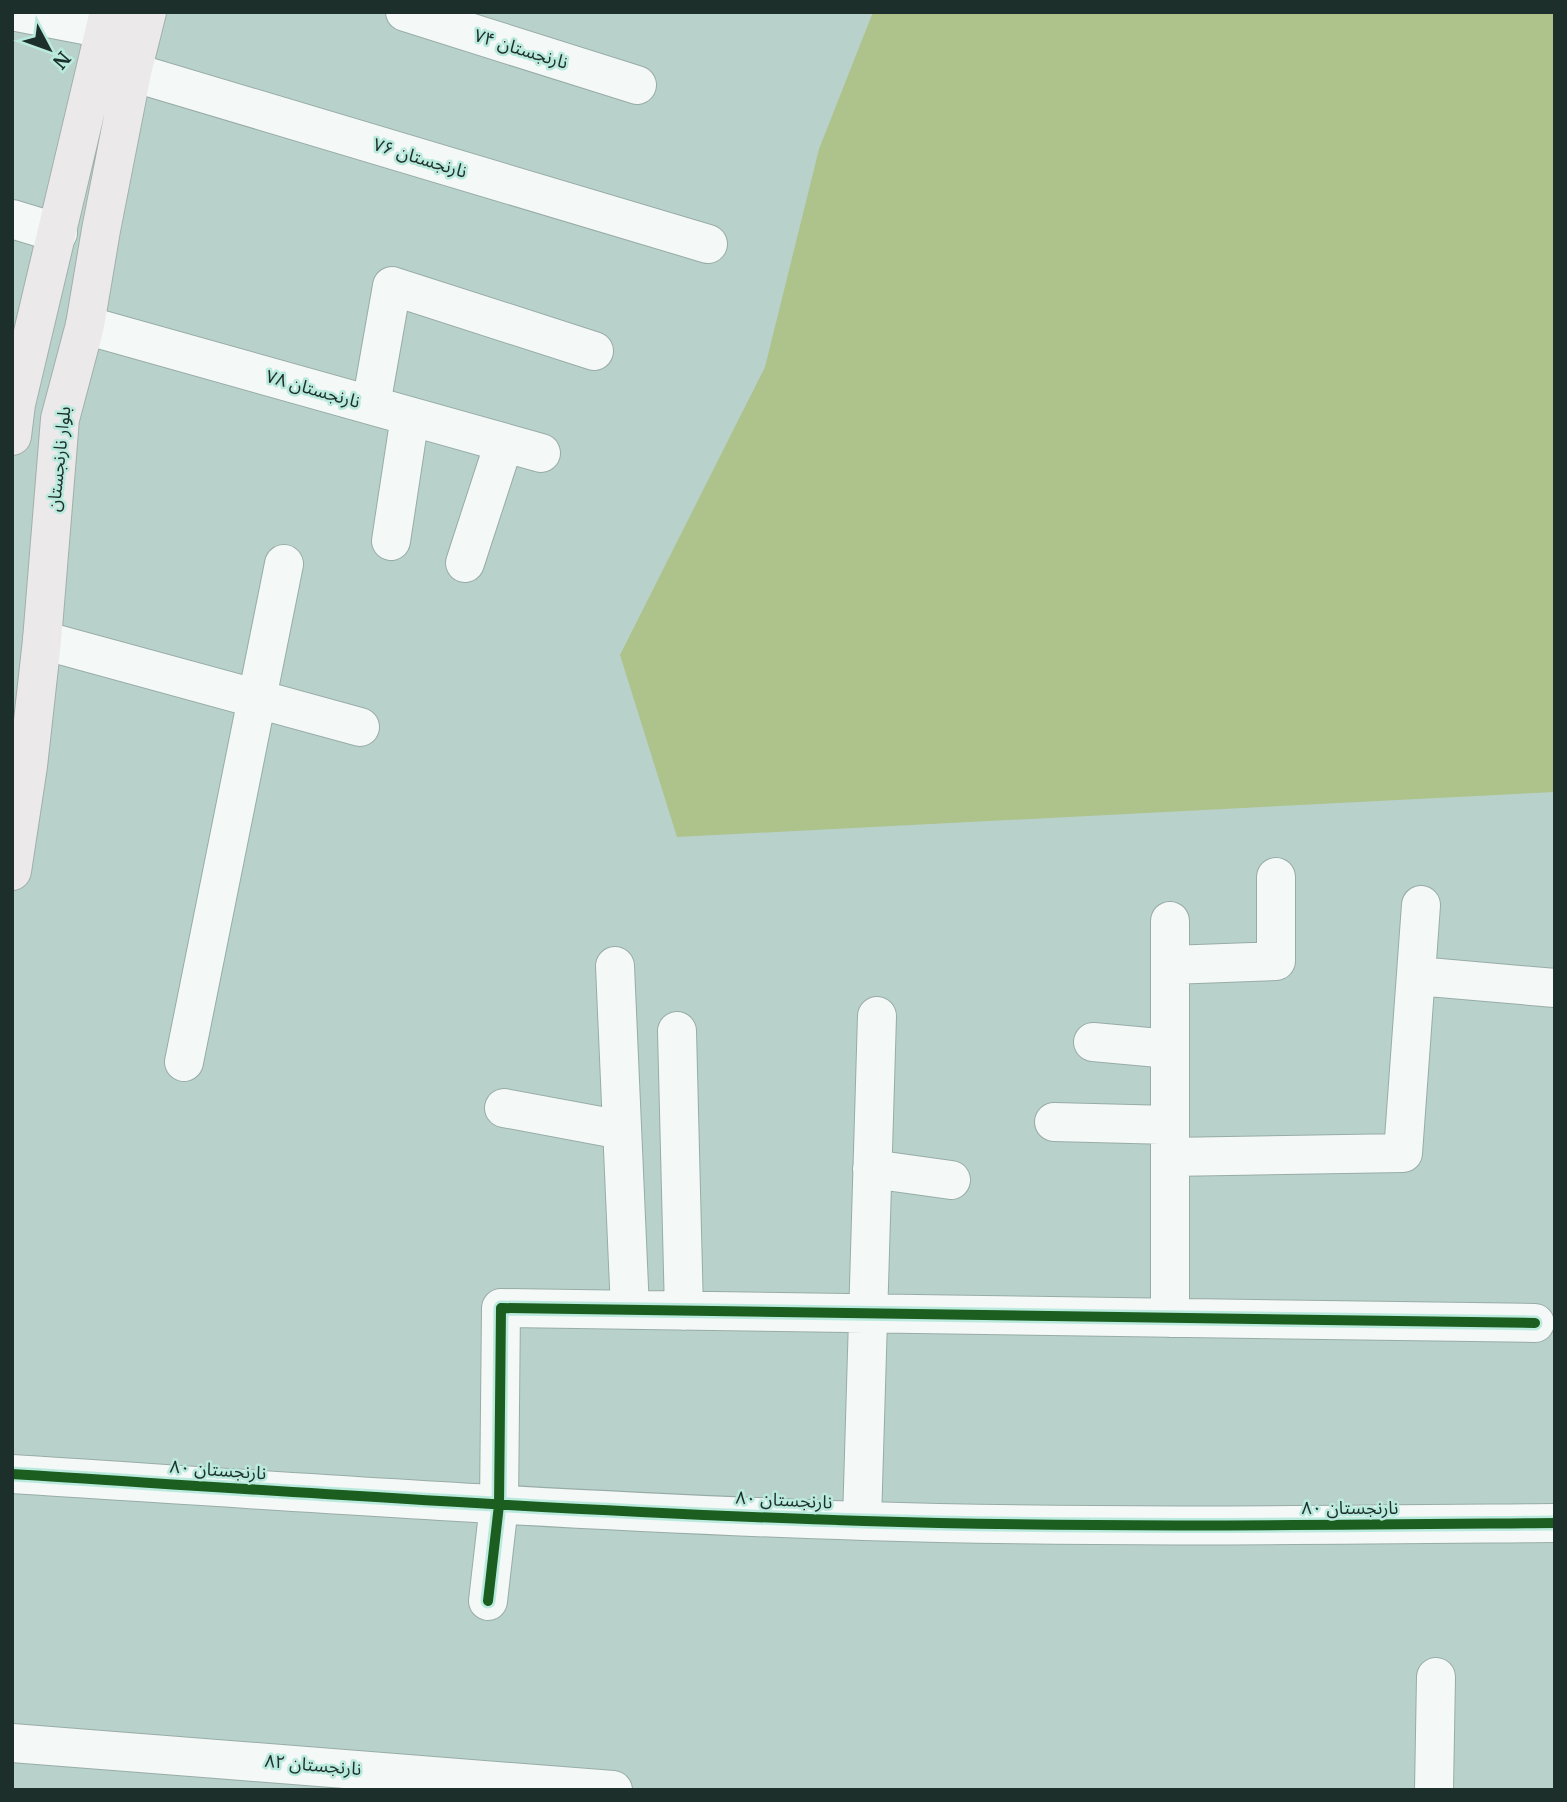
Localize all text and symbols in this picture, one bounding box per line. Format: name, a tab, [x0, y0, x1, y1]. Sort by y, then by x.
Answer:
north arrow	[14, 14, 84, 84]
street label: نارنجستان ۷۴	[471, 23, 571, 74]
text: N	[48, 47, 76, 74]
street label: نارنجستان ۷۶	[370, 132, 470, 183]
street label: نارنجستان ۷۸	[263, 364, 363, 413]
street label: بلوار نارنجستان	[42, 405, 75, 513]
street label: نارنجستان ۸۰	[169, 1455, 267, 1484]
street label: نارنجستان ۸۰	[735, 1485, 833, 1514]
street label: نارنجستان ۸۰	[1302, 1496, 1398, 1519]
street label: نارنجستان ۸۲	[264, 1749, 362, 1780]

